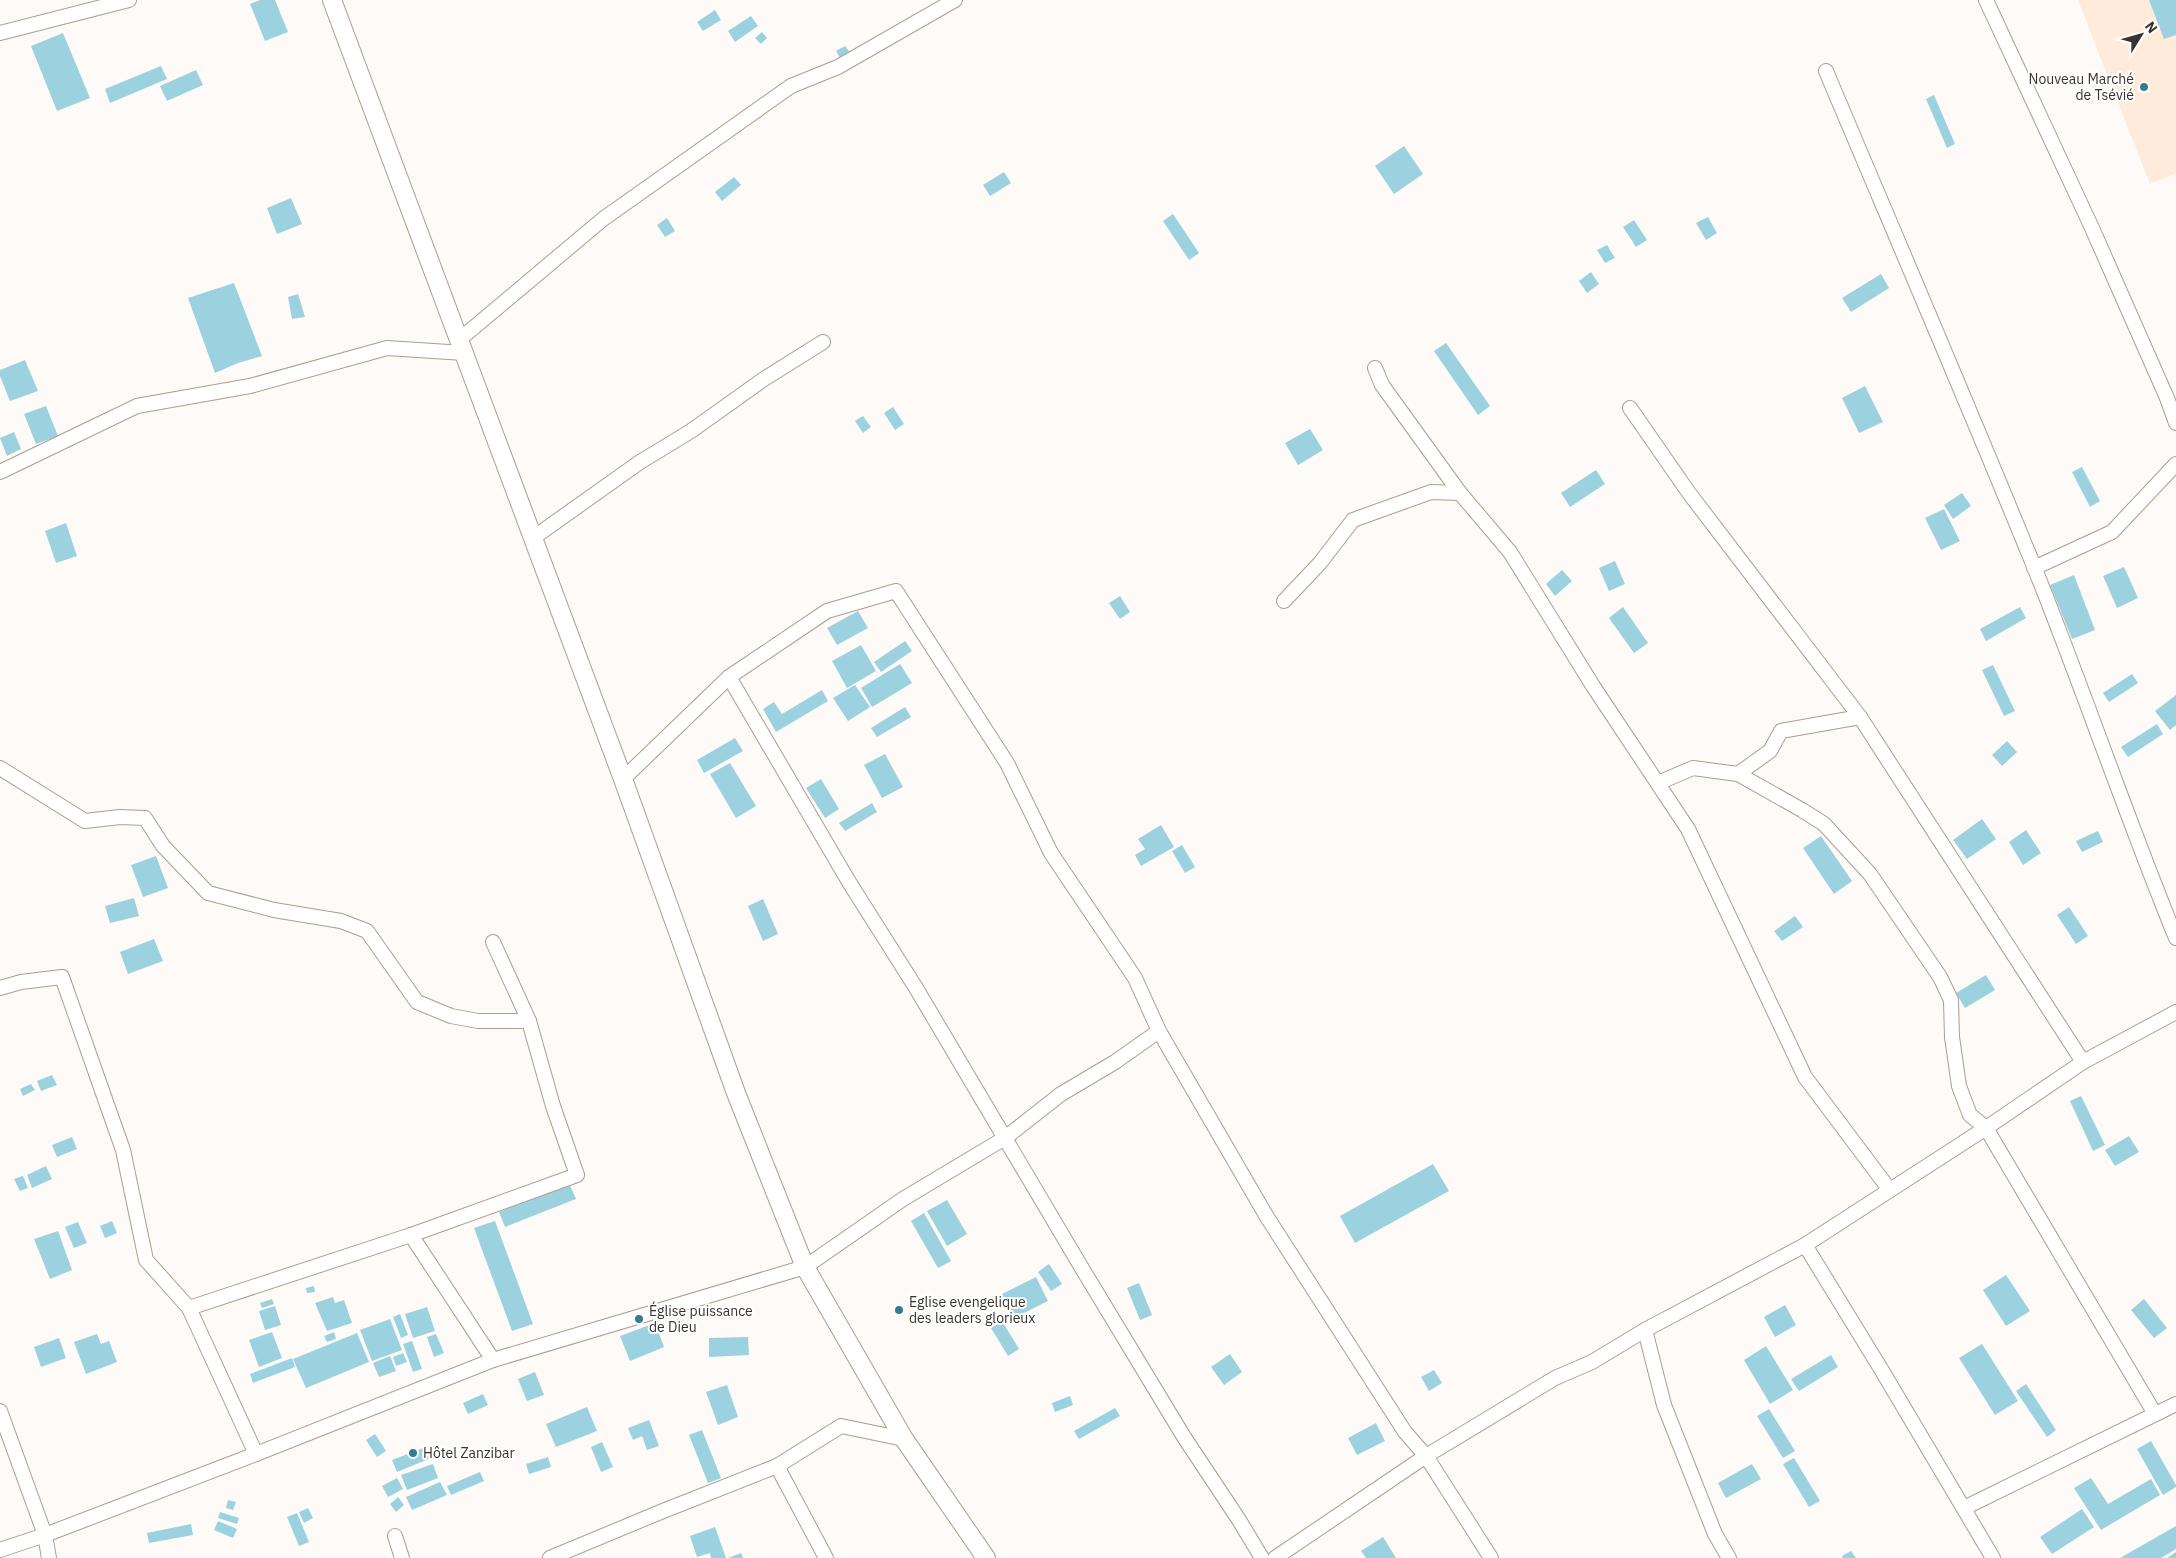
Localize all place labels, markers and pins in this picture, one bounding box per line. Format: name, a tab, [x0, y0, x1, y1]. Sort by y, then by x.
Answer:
place label: Nouveau Marché de Tsévié	[2029, 70, 2134, 104]
marker: Nouveau Marché de Tsévié	[2138, 81, 2150, 93]
place label: Eglise evengelique des leaders glorieux	[909, 1293, 1035, 1327]
place label: Église puissance de Dieu	[649, 1301, 753, 1336]
marker: Eglise evengelique des leaders glorieux	[893, 1304, 905, 1316]
marker: Église puissance de Dieu	[633, 1313, 645, 1325]
place label: Hôtel Zanzibar	[423, 1444, 515, 1462]
marker: Hôtel Zanzibar	[407, 1447, 419, 1459]

